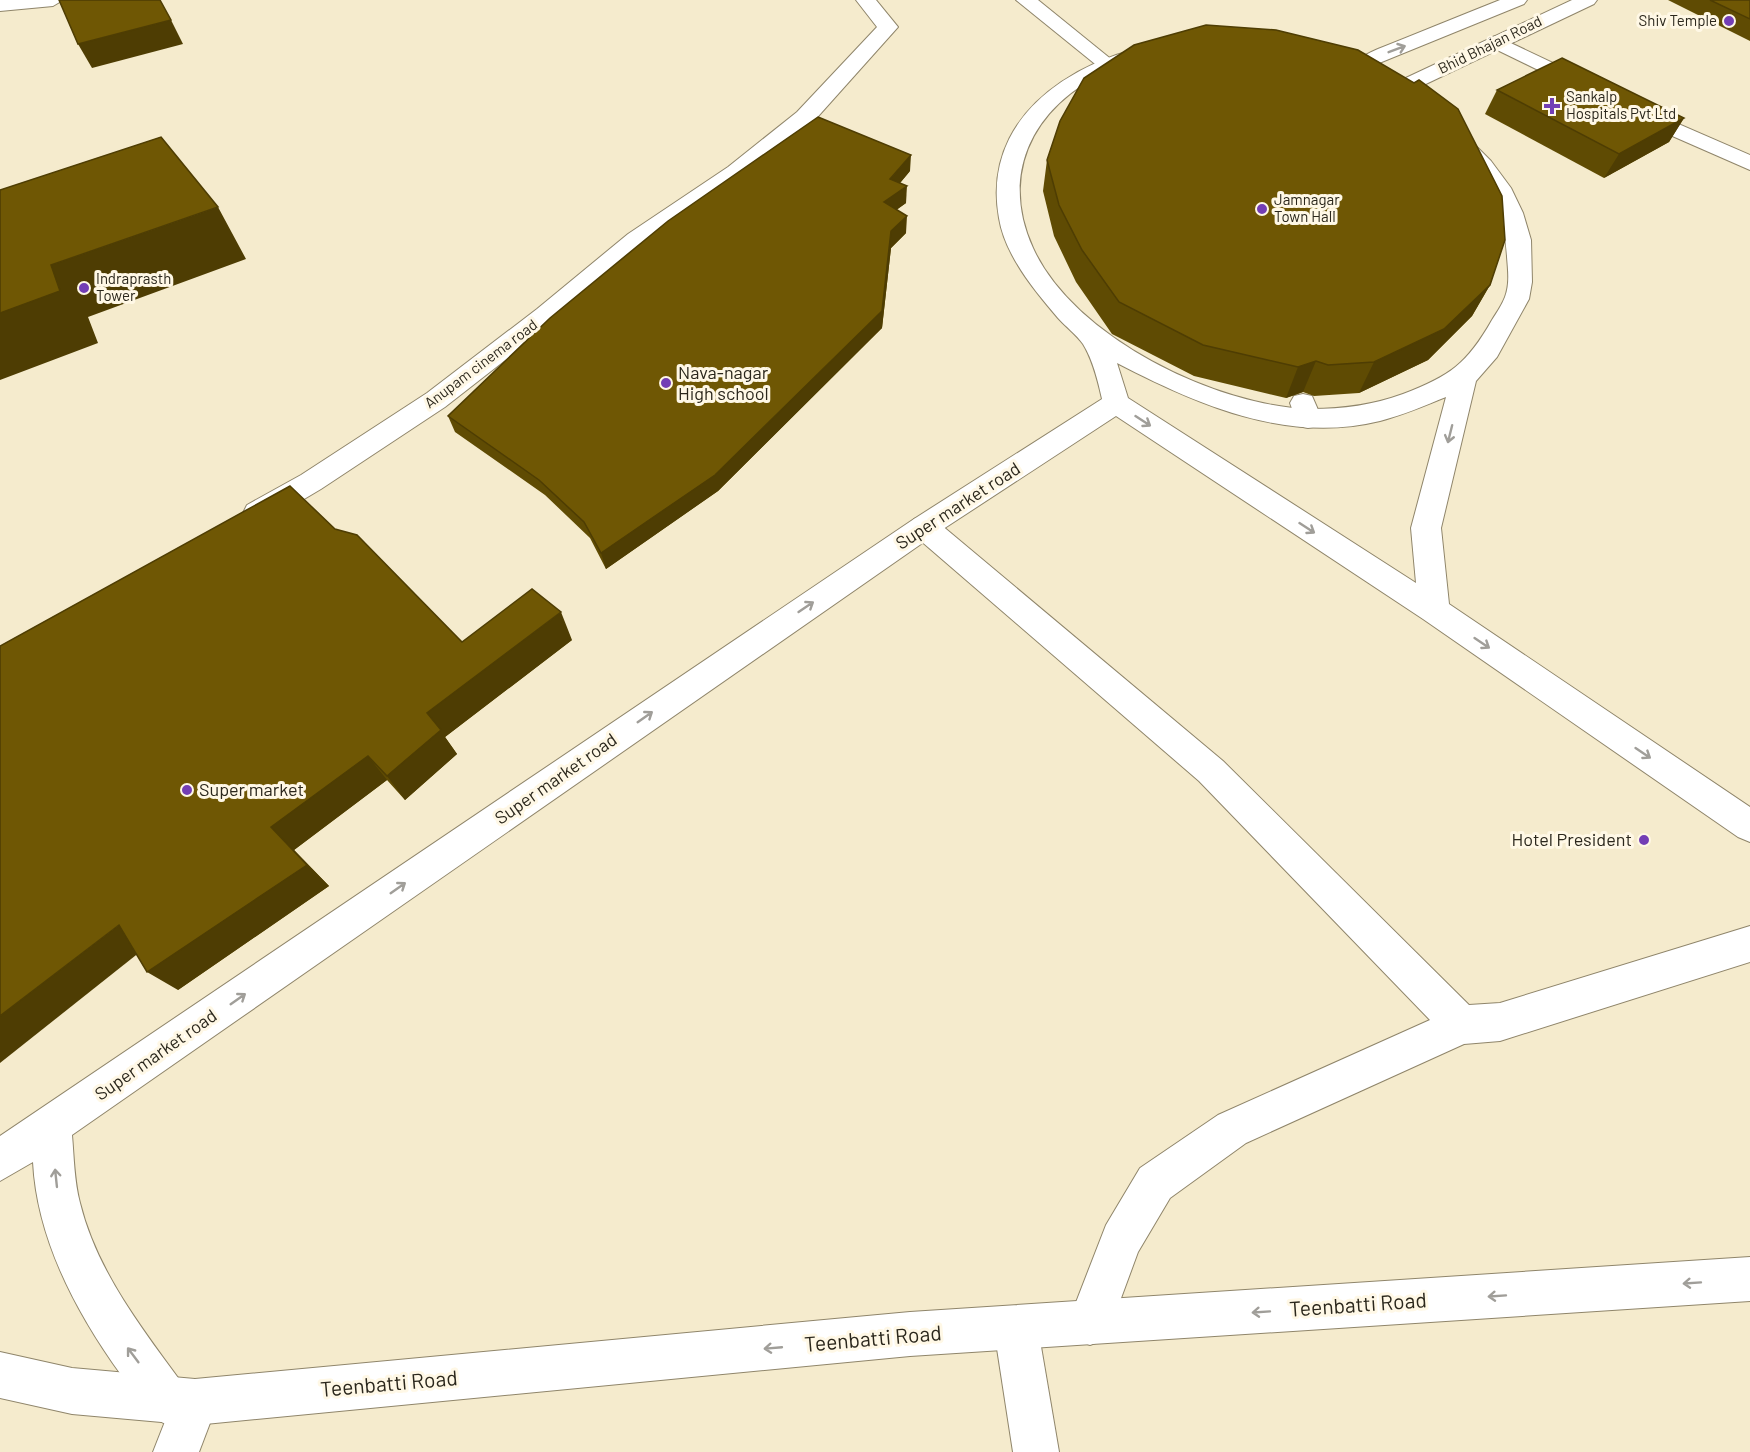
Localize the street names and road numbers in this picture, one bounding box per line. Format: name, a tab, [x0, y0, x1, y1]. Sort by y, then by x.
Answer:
street label: Bhid Bhajan Road	[1435, 11, 1544, 77]
street label: Anupam cinema road	[420, 315, 540, 412]
street label: Super market road	[891, 457, 1024, 554]
street label: Super market road	[490, 728, 621, 828]
street label: Super market road	[90, 1004, 221, 1104]
street label: Teenbatti Road	[1288, 1286, 1427, 1321]
street label: Teenbatti Road	[803, 1319, 942, 1356]
street label: Teenbatti Road	[319, 1364, 458, 1401]

